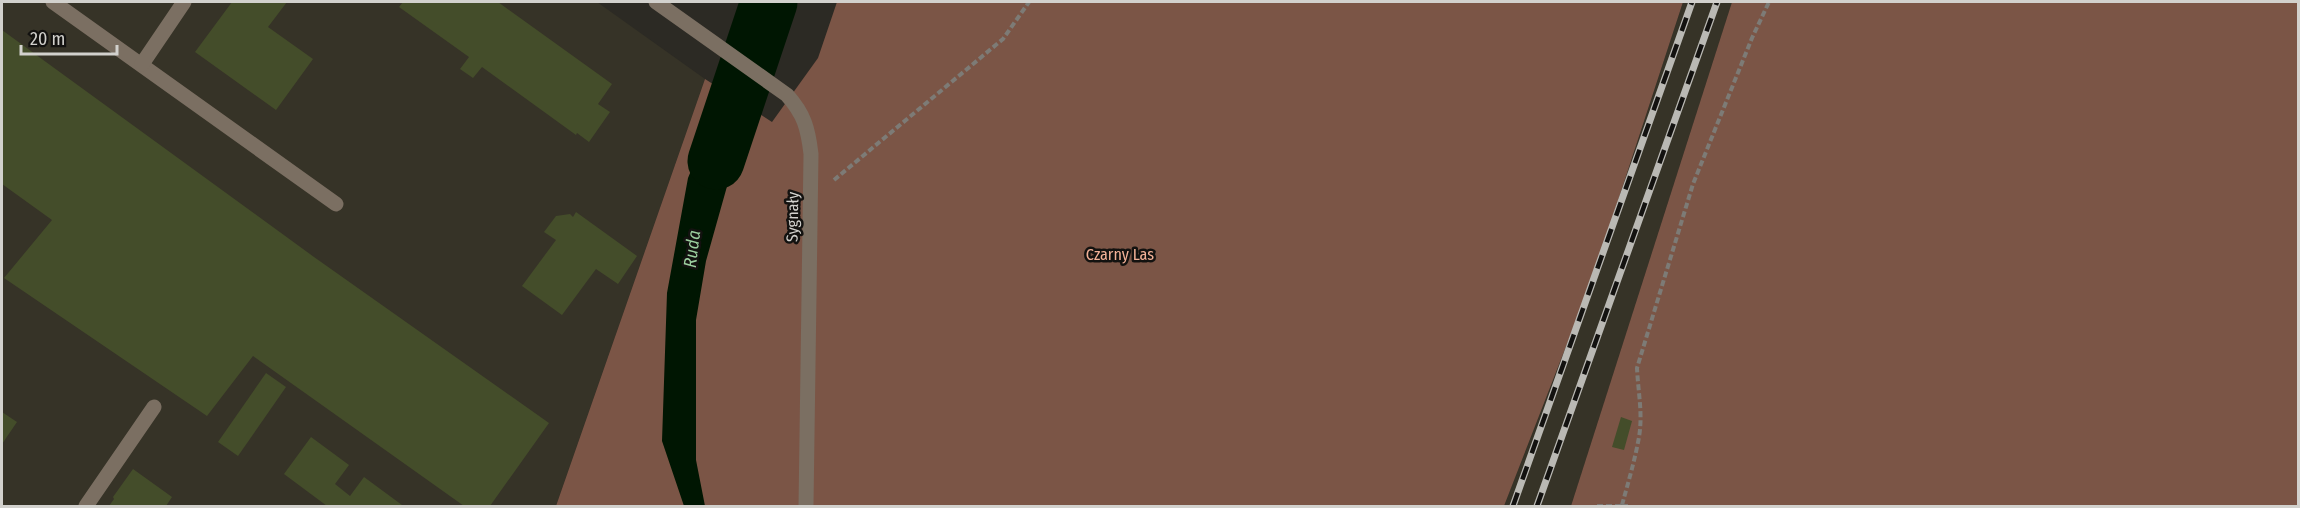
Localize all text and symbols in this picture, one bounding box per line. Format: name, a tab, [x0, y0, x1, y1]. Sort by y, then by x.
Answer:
scale bar	[21, 18, 117, 56]
text: 20 m	[30, 28, 65, 50]
street label: Sygnały	[783, 191, 802, 242]
water label: Ruda	[679, 229, 705, 269]
park label: Czarny Las	[1086, 245, 1154, 264]

